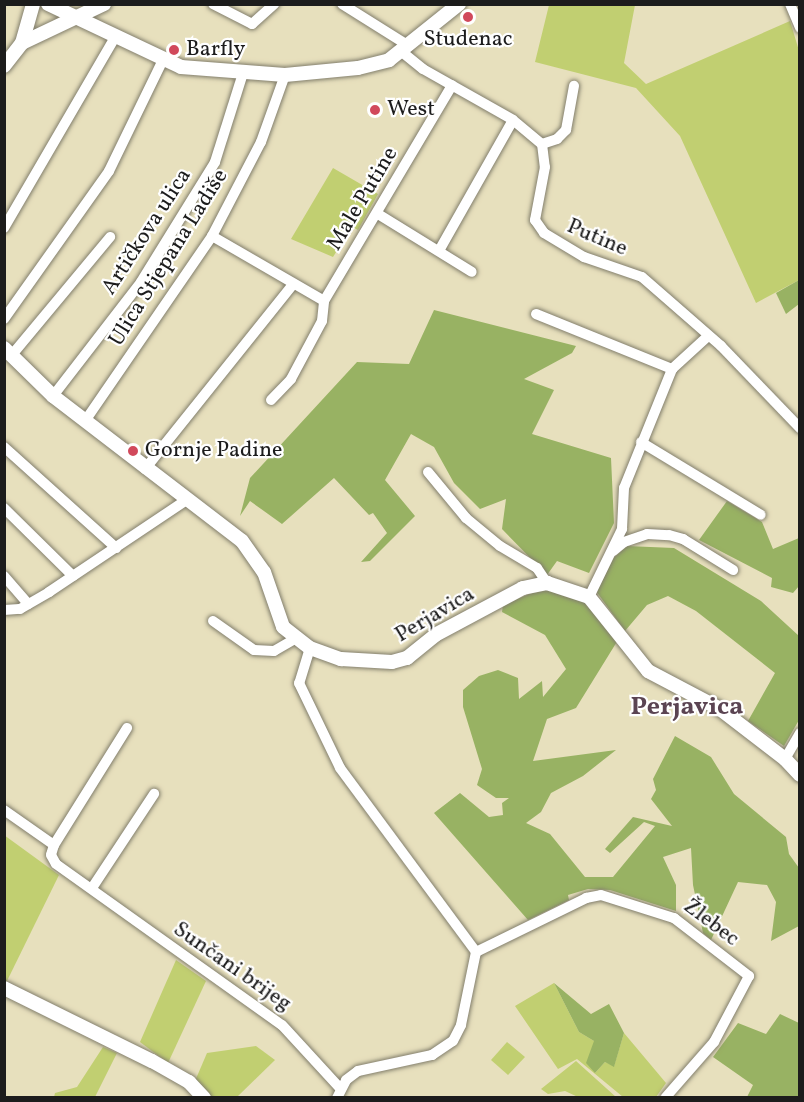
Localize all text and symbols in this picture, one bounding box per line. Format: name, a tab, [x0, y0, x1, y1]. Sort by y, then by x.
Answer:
marker: Studenac	[461, 10, 475, 24]
place label: Studenac	[423, 27, 513, 53]
place label: Barfly	[186, 37, 245, 63]
marker: Barfly	[167, 43, 181, 57]
place label: West	[387, 97, 435, 123]
marker: West	[368, 103, 382, 117]
street label: Male Putine	[322, 143, 404, 255]
street label: Artičkova ulica	[96, 164, 198, 300]
street label: Ulica Stjepana Ladiše	[104, 165, 234, 351]
street label: Putine	[563, 214, 631, 262]
place label: Gornje Padine	[145, 438, 283, 464]
marker: Gornje Padine	[126, 444, 140, 458]
street label: Perjavica	[391, 581, 479, 649]
district label: Perjavica	[631, 692, 743, 724]
street label: Žlebec	[678, 893, 744, 953]
street label: Sunčani brijeg	[168, 917, 296, 1017]

